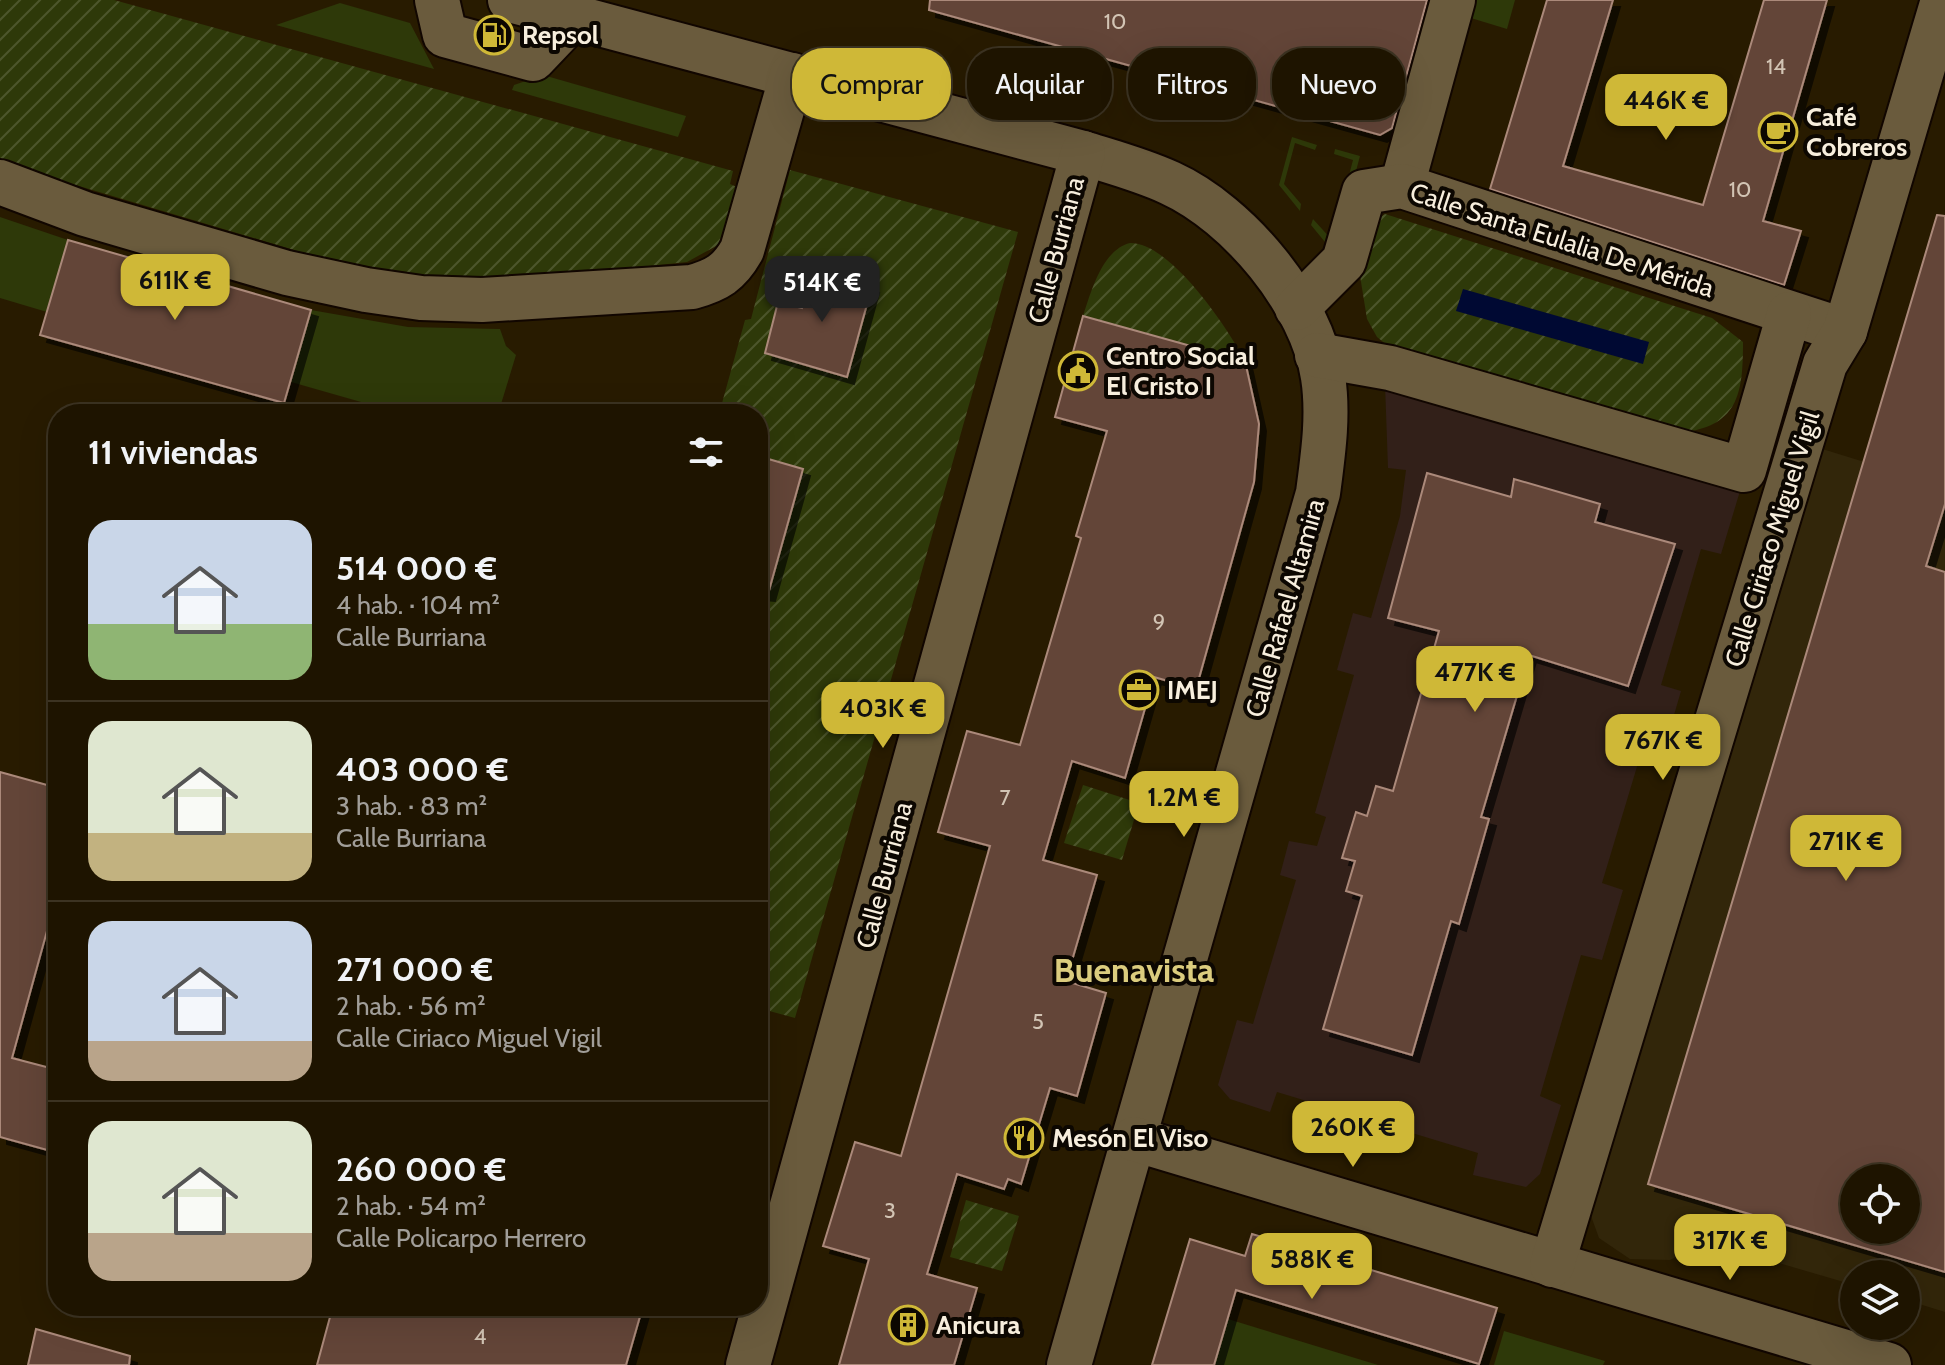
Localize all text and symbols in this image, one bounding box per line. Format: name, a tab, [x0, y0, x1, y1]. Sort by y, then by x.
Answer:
house number: 10	[1104, 8, 1126, 35]
fuel station icon: Repsol	[473, 14, 515, 56]
place label: Repsol	[522, 19, 599, 51]
chip: Comprar	[792, 48, 951, 120]
chip: Alquilar	[967, 48, 1112, 120]
chip: Filtros	[1128, 48, 1256, 120]
chip: Nuevo	[1272, 48, 1405, 120]
house number: 14	[1766, 53, 1786, 80]
pin: 446K €	[1601, 74, 1731, 142]
text: 446K €	[1623, 84, 1709, 116]
place label: Café Cobreros	[1806, 101, 1907, 163]
cafe icon: Café Cobreros	[1757, 111, 1799, 153]
street label: Calle Burriana	[1021, 173, 1091, 327]
street label: Calle Santa Eulalia De Mérida	[1406, 176, 1719, 304]
house number: 10	[1729, 176, 1751, 203]
pin: 611K €	[110, 254, 240, 322]
pin: 514K €	[757, 256, 887, 324]
text: 611K €	[139, 264, 211, 296]
text: 514K €	[783, 266, 861, 298]
place label: Centro Social El Cristo I	[1106, 340, 1255, 402]
public building icon: Centro Social El Cristo I	[1057, 350, 1099, 392]
street label: Calle Ciriaco Miguel Vigil	[1718, 407, 1826, 671]
icon: filters	[684, 430, 728, 474]
text: 11 viviendas	[88, 431, 258, 473]
street label: Calle Rafael Altamira	[1238, 495, 1332, 721]
text: 514 000 €	[336, 547, 497, 589]
icon: home	[152, 552, 248, 648]
text: 4 hab. · 104 m²	[336, 589, 500, 621]
house number: 9	[1153, 608, 1165, 635]
text: Calle Burriana	[336, 621, 486, 653]
pin: 477K €	[1410, 646, 1540, 714]
text: 477K €	[1434, 656, 1516, 688]
office icon: IMEJ	[1118, 669, 1160, 711]
place label: IMEJ	[1167, 674, 1218, 706]
pin: 403K €	[818, 682, 948, 750]
text: 403K €	[839, 692, 927, 724]
pin: 767K €	[1598, 714, 1728, 782]
text: 767K €	[1623, 724, 1703, 756]
text: 403 000 €	[336, 748, 509, 790]
icon: home	[152, 753, 248, 849]
pin: 1.2M €	[1119, 771, 1249, 839]
text: 1.2M €	[1147, 781, 1221, 813]
house number: 7	[999, 784, 1011, 811]
text: 3 hab. · 83 m²	[336, 790, 487, 822]
street label: Calle Burriana	[849, 798, 919, 952]
pin: 271K €	[1781, 815, 1911, 883]
text: Calle Burriana	[336, 822, 486, 854]
text: 271K €	[1808, 825, 1884, 857]
text: 271 000 €	[336, 948, 493, 990]
district label: Buenavista	[1054, 949, 1214, 991]
icon: home	[152, 953, 248, 1049]
text: 2 hab. · 56 m²	[336, 990, 486, 1022]
house number: 5	[1032, 1008, 1044, 1035]
text: Calle Ciriaco Miguel Vigil	[336, 1022, 602, 1054]
pin: 260K €	[1288, 1101, 1418, 1169]
text: 260K €	[1310, 1111, 1396, 1143]
restaurant icon: Mesón El Viso	[1003, 1117, 1045, 1159]
place label: Mesón El Viso	[1052, 1122, 1208, 1154]
text: 260 000 €	[336, 1148, 506, 1190]
icon: home	[152, 1153, 248, 1249]
map controls	[1840, 1164, 1920, 1340]
button: locate	[1840, 1164, 1920, 1244]
text: 2 hab. · 54 m²	[336, 1190, 486, 1222]
house number: 3	[884, 1197, 896, 1224]
pin: 317K €	[1665, 1214, 1795, 1282]
text: Calle Policarpo Herrero	[336, 1222, 586, 1254]
text: 317K €	[1692, 1224, 1768, 1256]
pin: 588K €	[1247, 1233, 1377, 1301]
text: 588K €	[1270, 1243, 1354, 1275]
button: layers	[1840, 1260, 1920, 1340]
building icon: Anicura	[887, 1304, 929, 1346]
place label: Anicura	[936, 1309, 1020, 1341]
house number: 4	[474, 1323, 487, 1350]

